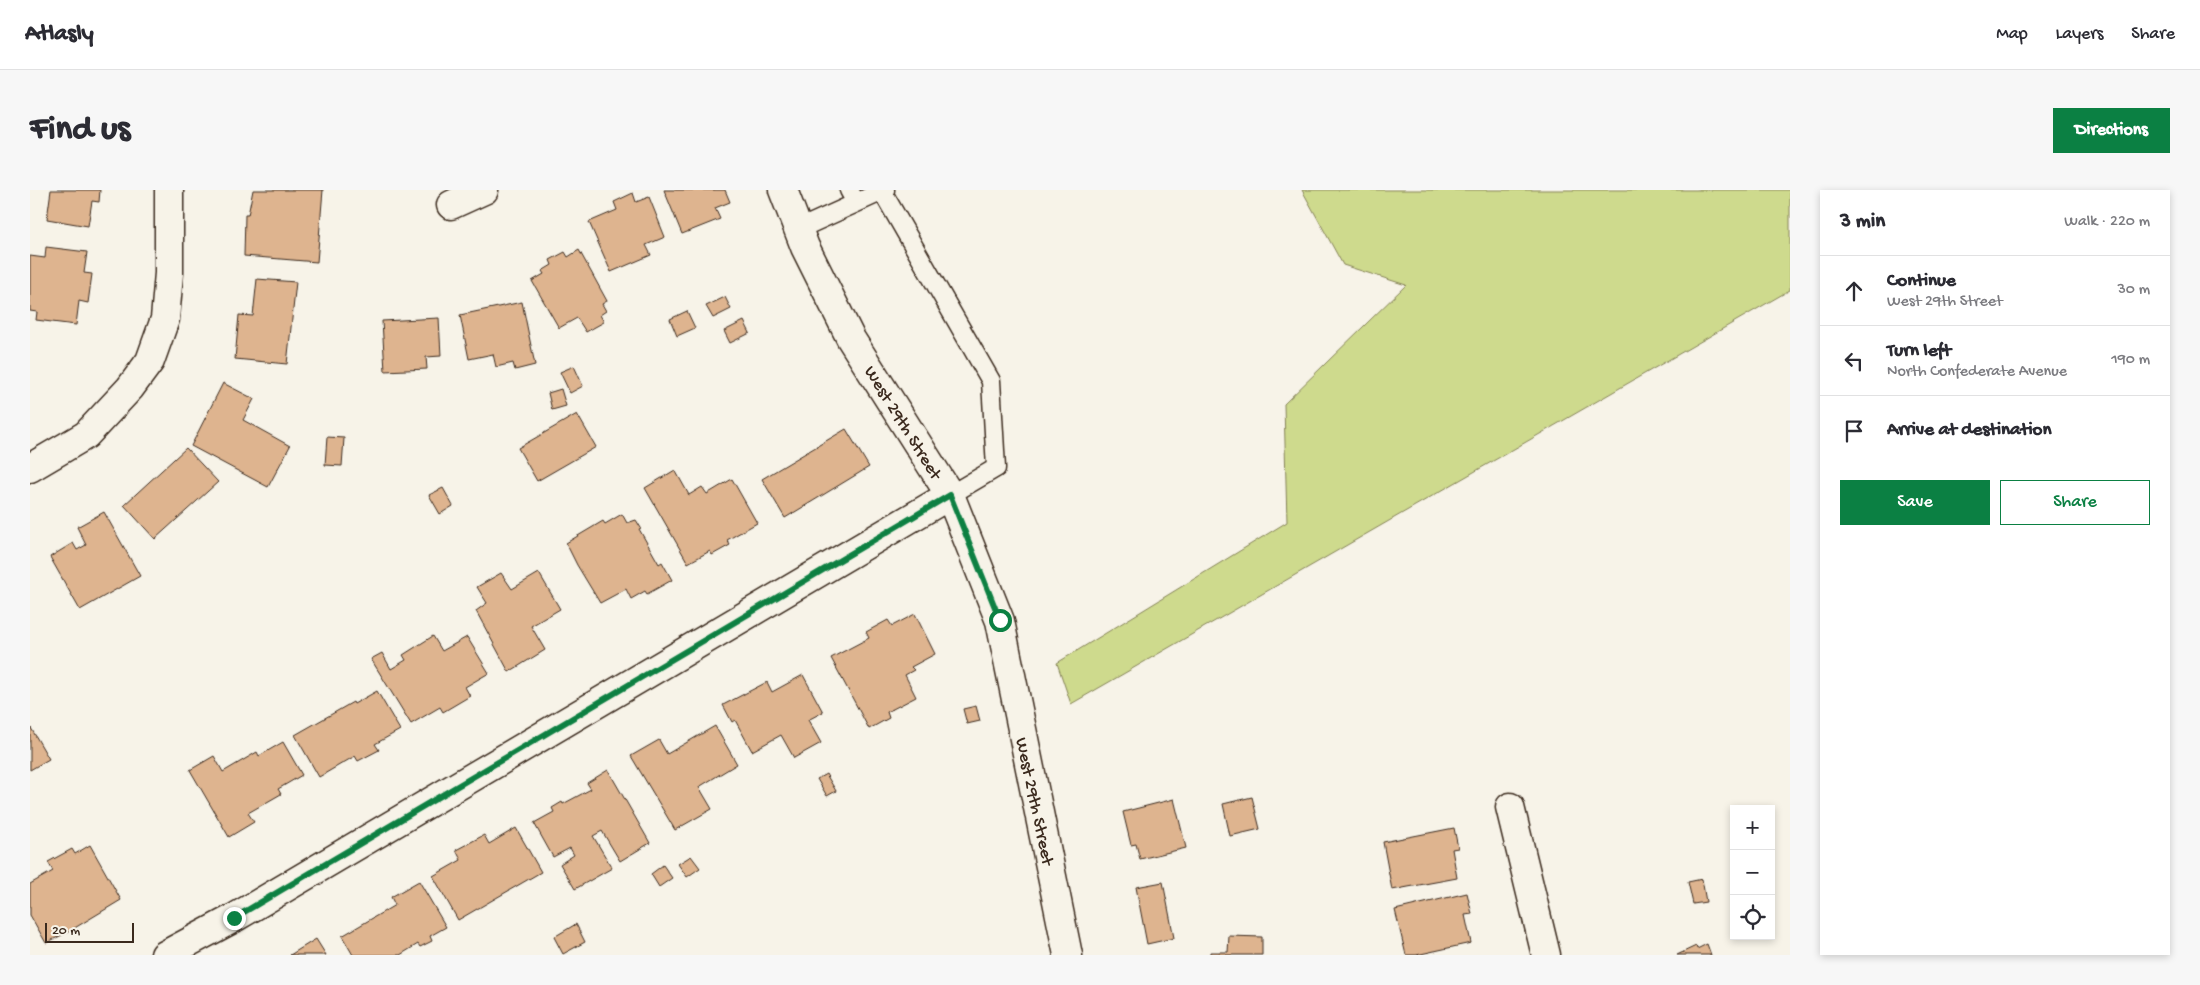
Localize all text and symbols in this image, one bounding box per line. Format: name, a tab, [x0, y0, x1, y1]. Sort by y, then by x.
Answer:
text: Atlasly	[25, 20, 94, 49]
text: Map	[1996, 24, 2028, 45]
text: Layers	[2056, 24, 2103, 45]
text: Share	[2131, 24, 2175, 45]
button: Directions	[2053, 108, 2170, 153]
text: Find us	[30, 110, 130, 151]
text: 3 min	[1840, 210, 1885, 235]
text: Walk · 220 m	[2064, 213, 2150, 232]
text: Continue	[1887, 270, 1956, 293]
icon: ahead	[1840, 277, 1868, 305]
text: 30 m	[2117, 281, 2150, 300]
text: West 29th Street	[1887, 293, 2003, 312]
text: Turn left	[1887, 340, 1951, 363]
icon: left	[1840, 347, 1868, 375]
text: 190 m	[2111, 351, 2150, 370]
street label: West 29th Street	[859, 363, 946, 485]
text: North Confederate Avenue	[1887, 363, 2067, 382]
icon: arrive	[1840, 417, 1868, 445]
text: Arrive at destination	[1887, 419, 2051, 442]
button: Save	[1840, 480, 1990, 525]
button: Share	[2000, 480, 2150, 525]
route start	[989, 609, 1012, 632]
street label: West 29th Street	[1010, 736, 1058, 869]
map controls	[1730, 805, 1775, 940]
button: +	[1730, 805, 1775, 850]
button: −	[1730, 850, 1775, 895]
button: locate	[1730, 895, 1775, 940]
route end	[223, 907, 246, 930]
scale bar	[45, 920, 134, 943]
text: 20 m	[52, 923, 80, 940]

